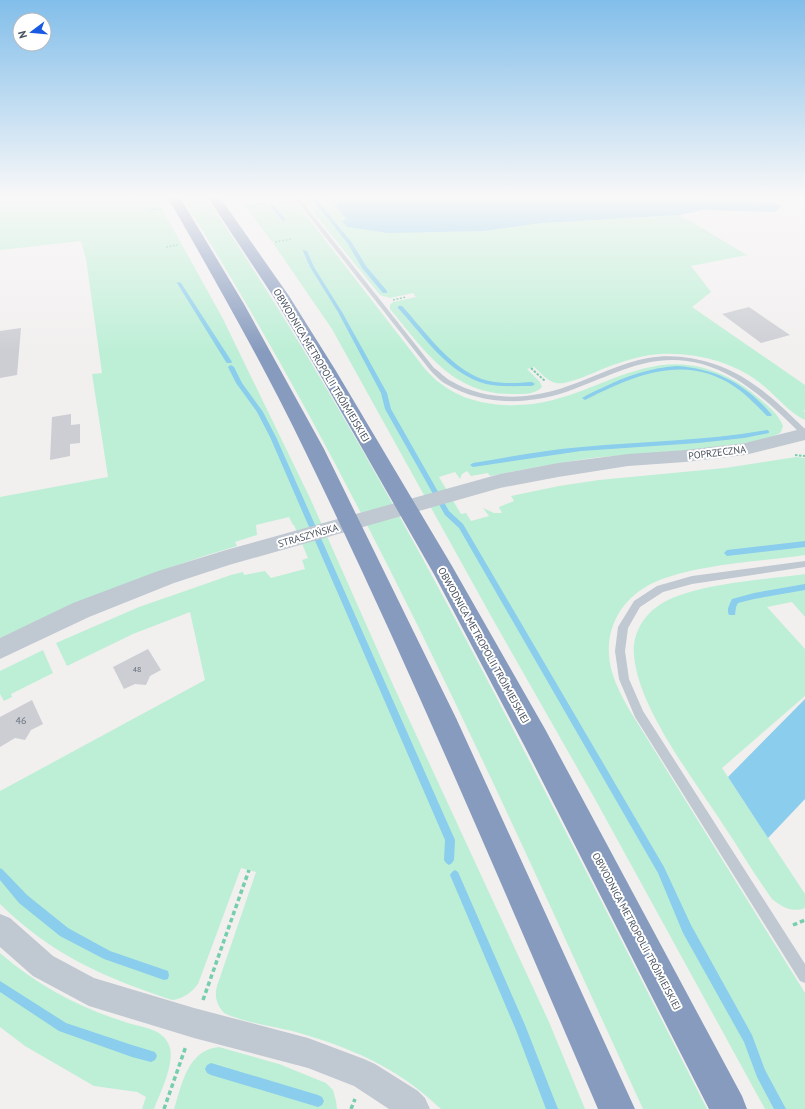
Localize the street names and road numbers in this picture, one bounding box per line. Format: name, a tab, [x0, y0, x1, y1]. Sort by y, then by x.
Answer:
street label: OBWODNICA METROPOLII TRÓJMIEJSKIEJ	[271, 286, 373, 444]
street label: POPRZECZNA	[688, 443, 747, 462]
street label: STRASZYŃSKA	[276, 521, 340, 550]
street label: OBWODNICA METROPOLII TRÓJMIEJSKIEJ	[435, 565, 532, 726]
street label: OBWODNICA METROPOLII TRÓJMIEJSKIEJ	[589, 850, 684, 1012]

